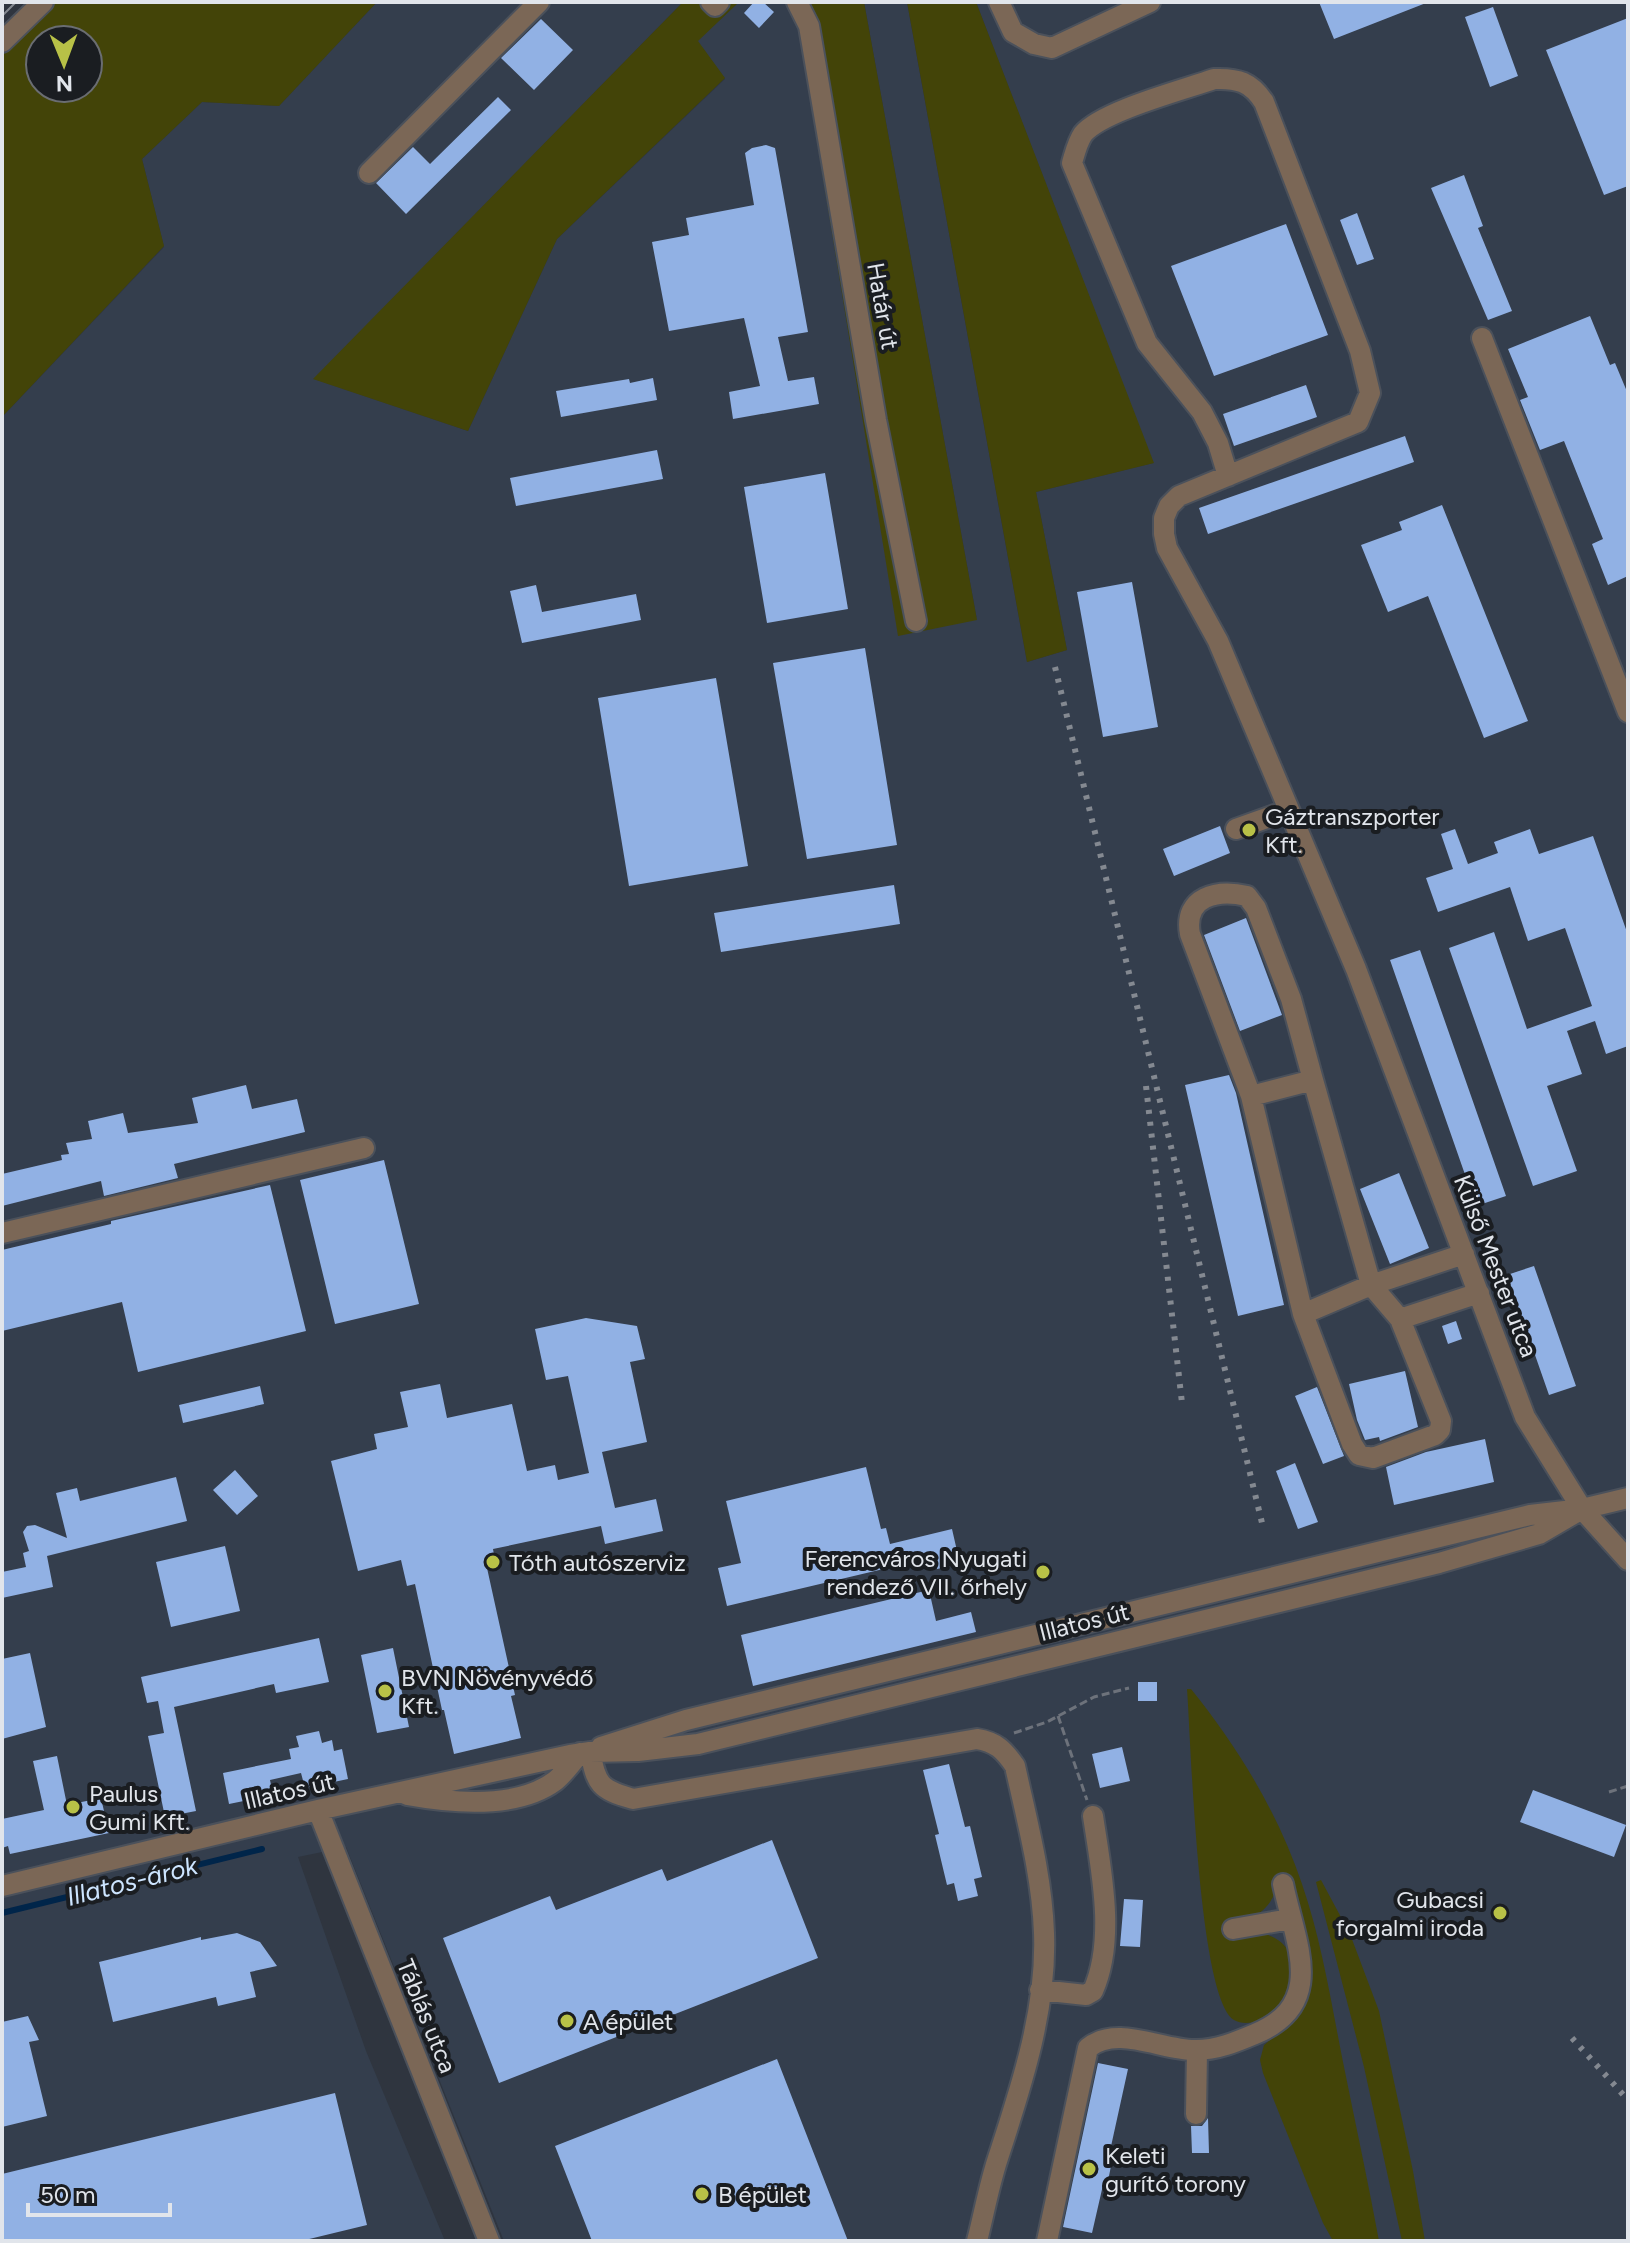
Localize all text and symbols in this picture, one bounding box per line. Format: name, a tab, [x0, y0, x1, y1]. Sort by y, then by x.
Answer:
north arrow	[24, 24, 104, 104]
text: N	[56, 70, 73, 97]
street label: Határ út	[861, 260, 905, 352]
place label: Gáztranszporter Kft.	[1265, 802, 1439, 859]
marker: Gáztranszporter Kft.	[1240, 821, 1258, 839]
street label: Külső Mester utca	[1448, 1171, 1544, 1361]
place label: Ferencváros Nyugati rendező VII. őrhely	[805, 1544, 1027, 1601]
place label: Tóth autószerviz	[509, 1548, 686, 1577]
marker: Tóth autószerviz	[484, 1553, 502, 1571]
marker: Ferencváros Nyugati rendező VII. őrhely	[1034, 1563, 1052, 1581]
street label: Illatos út	[1036, 1597, 1132, 1647]
place label: BVN Növényvédő Kft.	[401, 1663, 593, 1720]
marker: BVN Növényvédő Kft.	[376, 1682, 394, 1700]
street label: Illatos út	[241, 1767, 337, 1815]
place label: Paulus Gumi Kft.	[89, 1779, 190, 1836]
marker: Paulus Gumi Kft.	[64, 1798, 82, 1816]
water label: Illatos-árok	[63, 1849, 202, 1913]
place label: Gubacsi forgalmi iroda	[1336, 1885, 1484, 1942]
marker: Gubacsi forgalmi iroda	[1491, 1904, 1509, 1922]
street label: Táblás utca	[391, 1955, 463, 2077]
place label: A épület	[583, 2007, 673, 2036]
marker: A épület	[558, 2012, 576, 2030]
place label: Keleti gurító torony	[1105, 2141, 1246, 2198]
marker: Keleti gurító torony	[1080, 2160, 1098, 2178]
scale bar	[28, 2167, 170, 2217]
text: 50 m	[40, 2180, 96, 2209]
place label: B épület	[718, 2180, 807, 2209]
marker: B épület	[693, 2185, 711, 2203]

